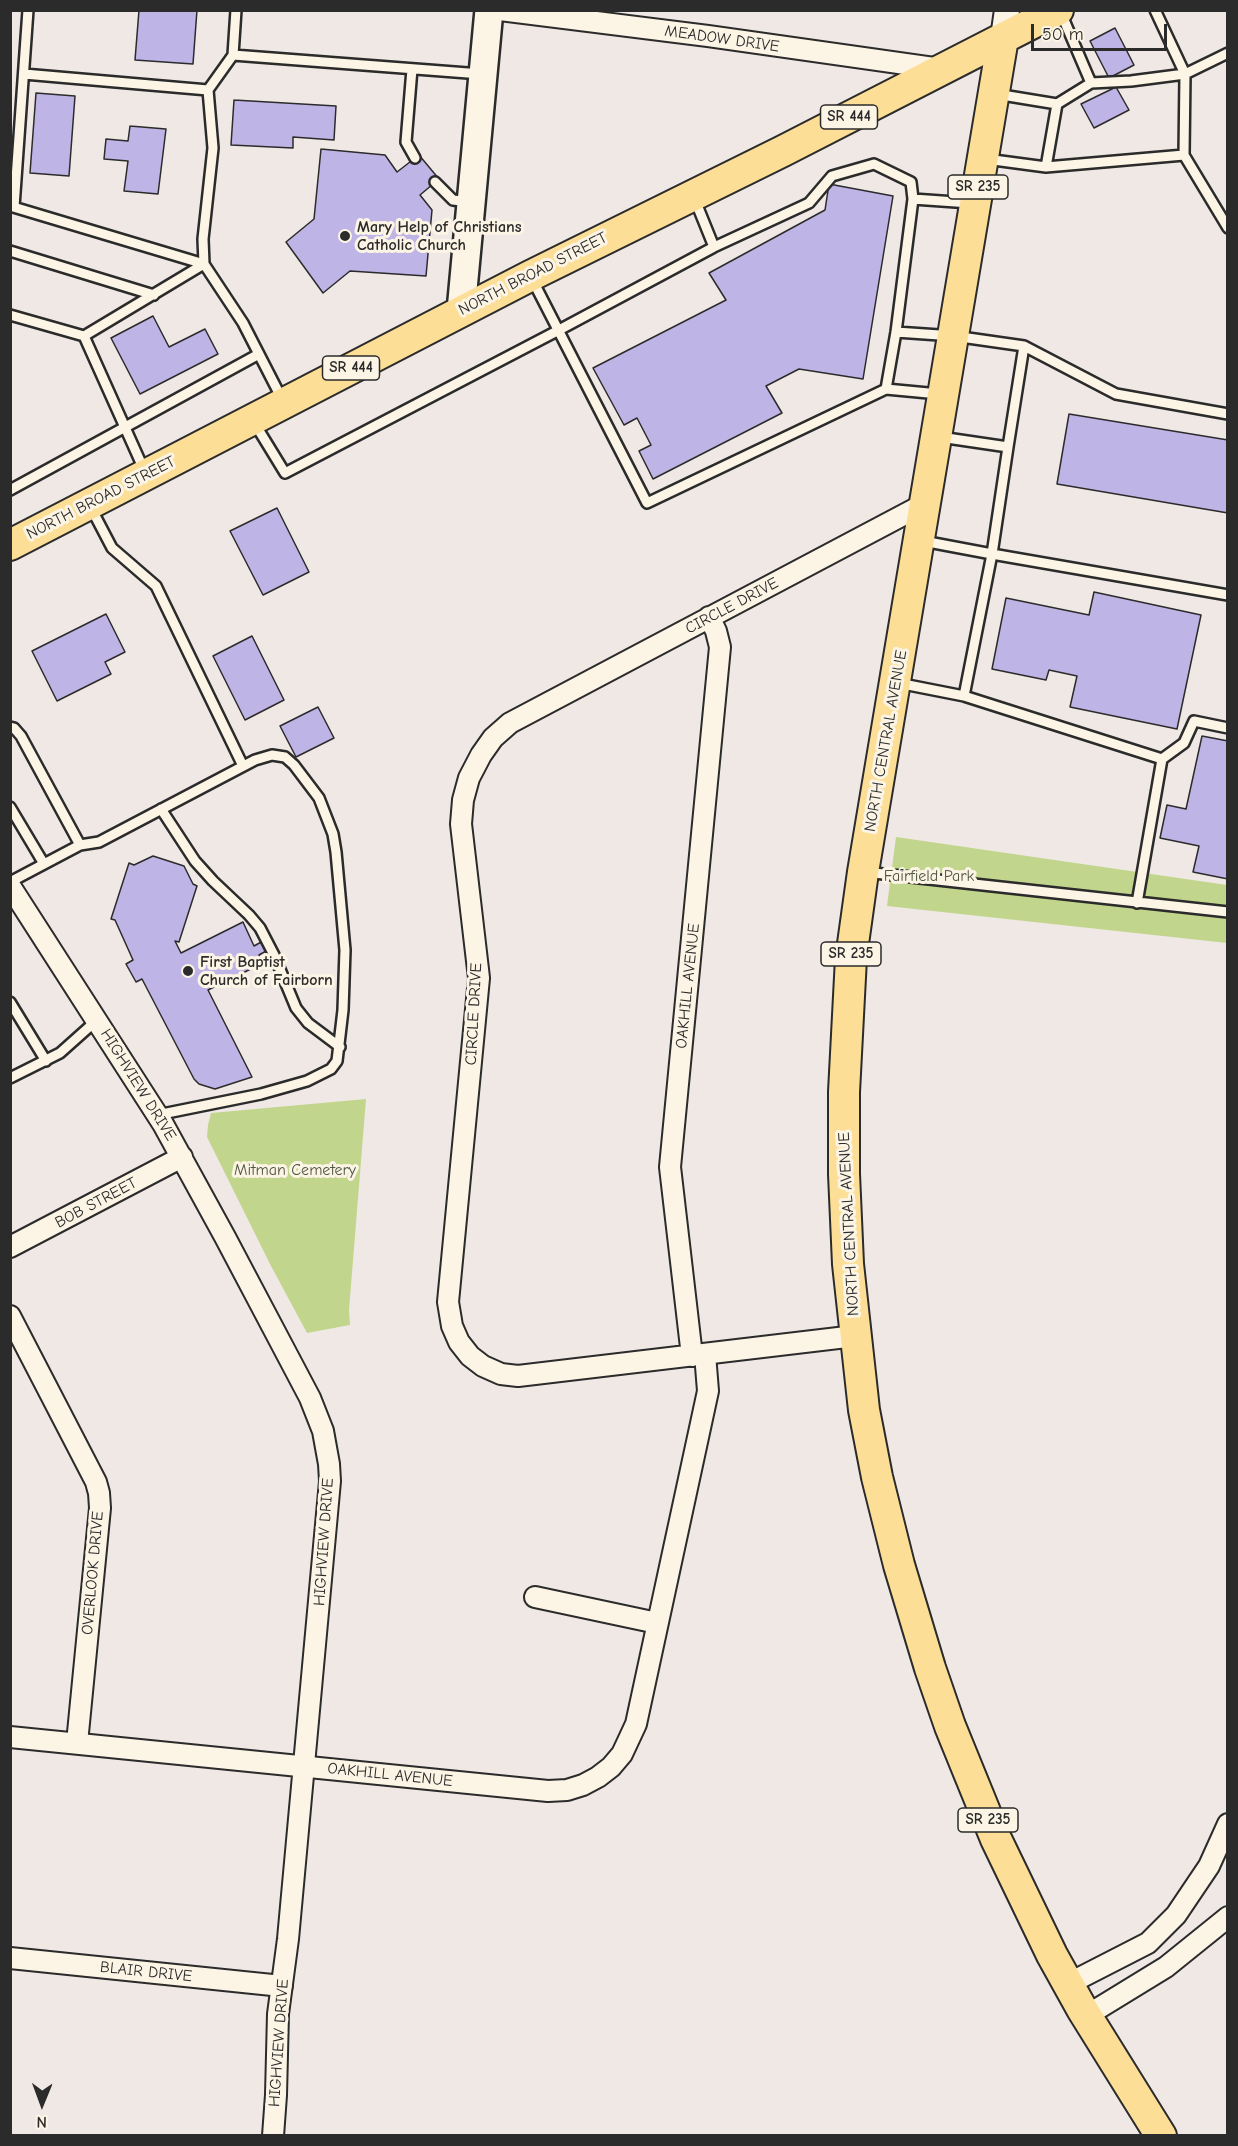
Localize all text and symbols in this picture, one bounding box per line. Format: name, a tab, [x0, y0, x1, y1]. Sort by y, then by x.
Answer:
scale bar	[1034, 12, 1170, 50]
street label: MEADOW DRIVE	[663, 21, 781, 57]
text: 50 m	[1042, 24, 1084, 45]
road number: SR 444	[820, 105, 878, 129]
road number: SR 235	[948, 175, 1008, 199]
place label: Mary Help of Christians Catholic Church	[357, 217, 522, 255]
street label: NORTH BROAD STREET	[455, 228, 611, 320]
marker: Mary Help of Christians Catholic Church	[338, 229, 352, 243]
road number: SR 444	[322, 356, 380, 380]
street label: NORTH BROAD STREET	[23, 452, 179, 544]
street label: CIRCLE DRIVE	[682, 573, 782, 639]
street label: NORTH CENTRAL AVENUE	[861, 649, 911, 833]
park label: Fairfield Park	[884, 866, 974, 886]
street label: OAKHILL AVENUE	[672, 922, 704, 1050]
road number: SR 235	[821, 942, 881, 966]
place label: First Baptist Church of Fairborn	[200, 952, 333, 990]
street label: CIRCLE DRIVE	[462, 962, 486, 1066]
marker: First Baptist Church of Fairborn	[181, 964, 195, 978]
street label: HIGHVIEW DRIVE	[96, 1026, 180, 1144]
street label: NORTH CENTRAL AVENUE	[835, 1132, 863, 1316]
park label: Mitman Cemetery	[234, 1160, 356, 1180]
street label: BOB STREET	[52, 1173, 140, 1233]
street label: HIGHVIEW DRIVE	[310, 1477, 338, 1607]
street label: OVERLOOK DRIVE	[78, 1510, 108, 1636]
street label: OAKHILL AVENUE	[326, 1759, 454, 1791]
road number: SR 235	[958, 1808, 1018, 1832]
street label: BLAIR DRIVE	[99, 1958, 193, 1986]
street label: HIGHVIEW DRIVE	[265, 1978, 293, 2108]
north arrow	[12, 2074, 72, 2134]
text: N	[36, 2113, 47, 2131]

